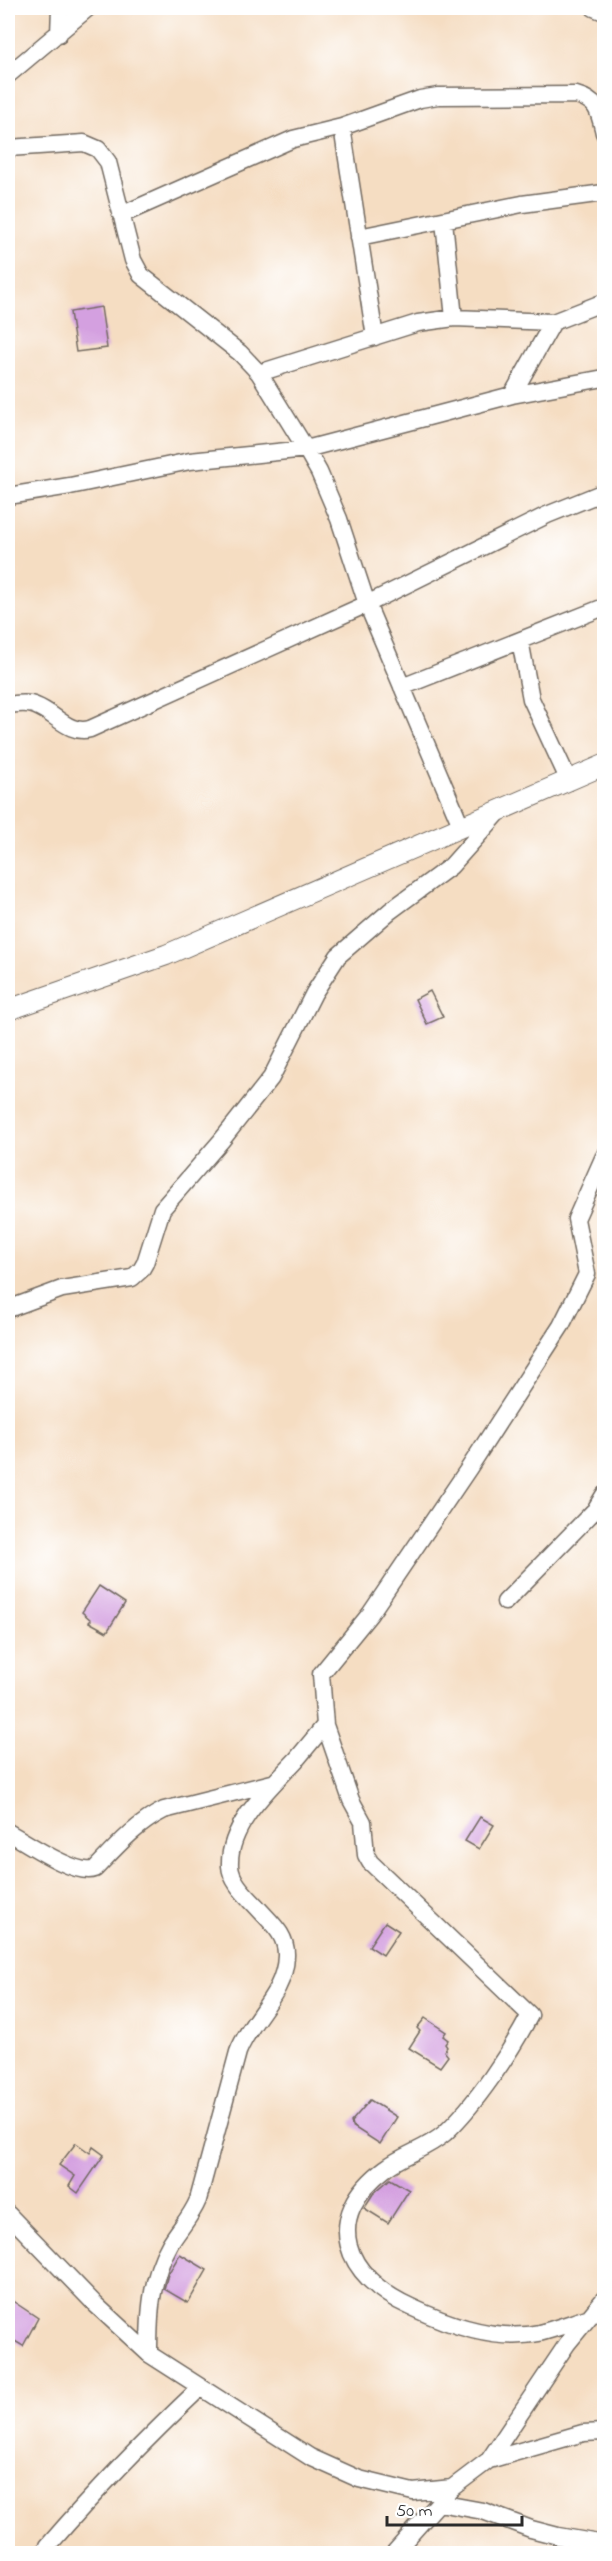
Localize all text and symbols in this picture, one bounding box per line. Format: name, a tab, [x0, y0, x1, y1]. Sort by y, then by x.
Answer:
scale bar	[387, 2489, 522, 2527]
text: 50 m	[396, 2499, 433, 2525]

